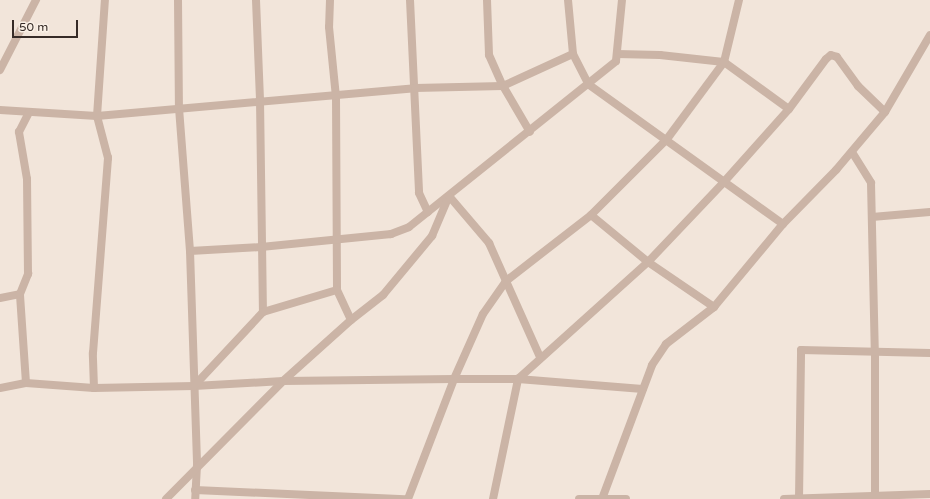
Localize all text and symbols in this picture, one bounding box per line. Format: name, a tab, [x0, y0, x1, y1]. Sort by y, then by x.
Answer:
scale bar	[14, 12, 80, 38]
text: 50 m	[19, 20, 48, 34]

